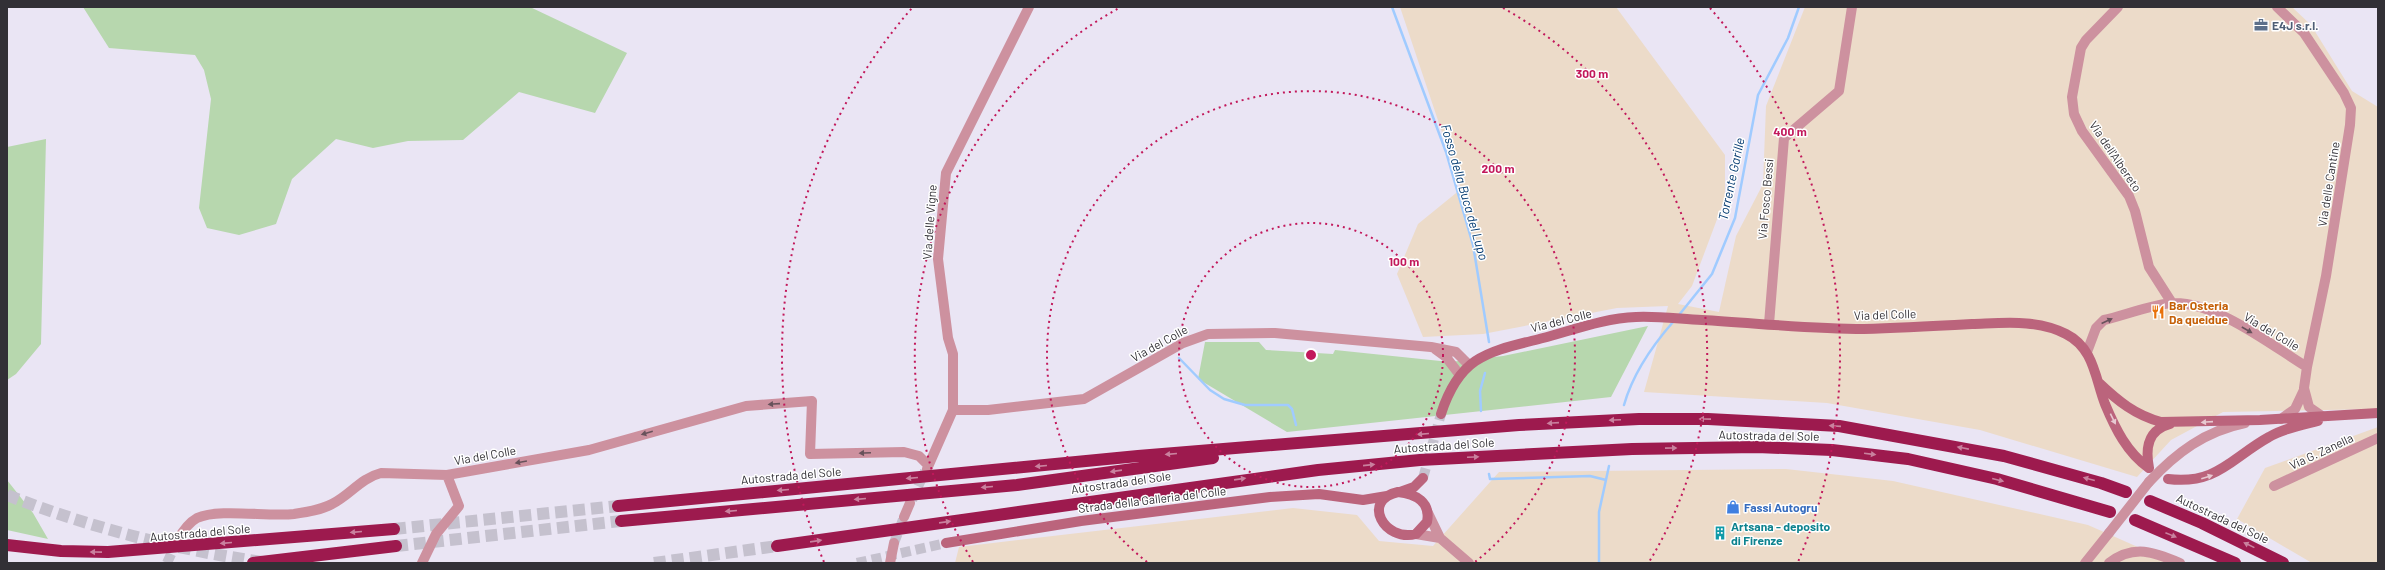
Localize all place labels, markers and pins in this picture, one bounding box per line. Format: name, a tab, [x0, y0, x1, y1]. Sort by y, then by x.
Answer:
office icon: E4J s.r.l.	[2253, 17, 2269, 33]
place label: E4J s.r.l.	[2272, 18, 2318, 32]
place label: Bar Osteria Da queidue	[2169, 298, 2228, 326]
restaurant icon: Bar Osteria Da queidue	[2150, 304, 2166, 320]
centre of rings	[1304, 348, 1318, 362]
shop icon: Fassi Autogru	[1725, 499, 1741, 515]
place label: Fassi Autogru	[1744, 500, 1817, 514]
place label: Artsana - deposito di Firenze	[1731, 519, 1831, 547]
building icon: Artsana - deposito di Firenze	[1712, 525, 1728, 541]

